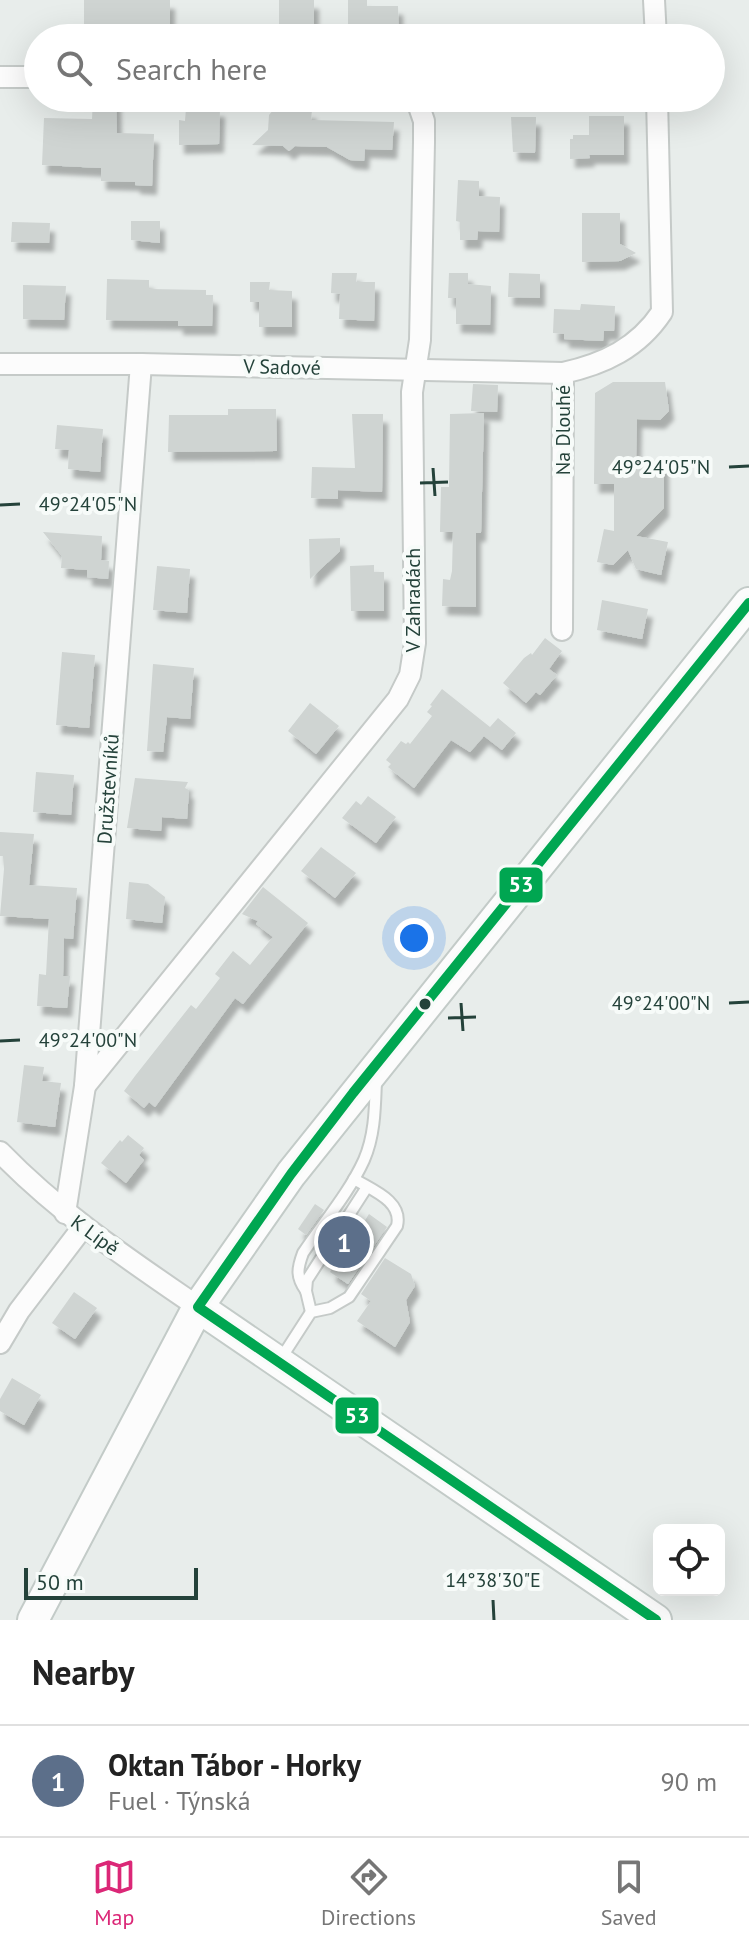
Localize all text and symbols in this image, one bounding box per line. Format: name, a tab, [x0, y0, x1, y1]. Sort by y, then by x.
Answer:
search box	[24, 24, 725, 112]
icon: search	[52, 46, 96, 90]
text: Search here	[116, 49, 267, 88]
street label: V Sadové	[242, 353, 321, 381]
street label: Na Dlouhé	[550, 385, 576, 475]
text: 49°24'05"N	[612, 454, 710, 480]
text: 49°24'05"N	[39, 491, 137, 517]
street label: V Zahradách	[400, 548, 426, 653]
street label: Družstevníků	[91, 733, 125, 845]
line badge: 53	[498, 866, 544, 904]
text: 53	[509, 870, 533, 898]
your location	[394, 918, 434, 958]
text: 49°24'00"N	[612, 990, 710, 1016]
unlabelled marker	[417, 996, 433, 1012]
text: 49°24'00"N	[39, 1027, 137, 1053]
street label: K Lípě	[66, 1209, 124, 1261]
pin: 1	[318, 1212, 370, 1272]
line badge: 53	[334, 1396, 380, 1435]
text: 53	[345, 1401, 369, 1429]
map controls	[653, 1524, 725, 1596]
button: locate	[653, 1524, 725, 1596]
scale bar	[24, 1564, 198, 1600]
text: 14°38'30"E	[445, 1567, 541, 1593]
text: 50 m	[36, 1568, 84, 1596]
text: Nearby	[32, 1650, 134, 1694]
text: Oktan Tábor - Horky	[108, 1745, 361, 1784]
text: 1	[51, 1765, 65, 1798]
text: 90 m	[661, 1765, 717, 1798]
text: Fuel · Týnská	[108, 1784, 251, 1817]
tab: Map	[92, 1855, 136, 1931]
tab: Directions	[321, 1855, 416, 1931]
tab: Saved	[601, 1855, 657, 1931]

